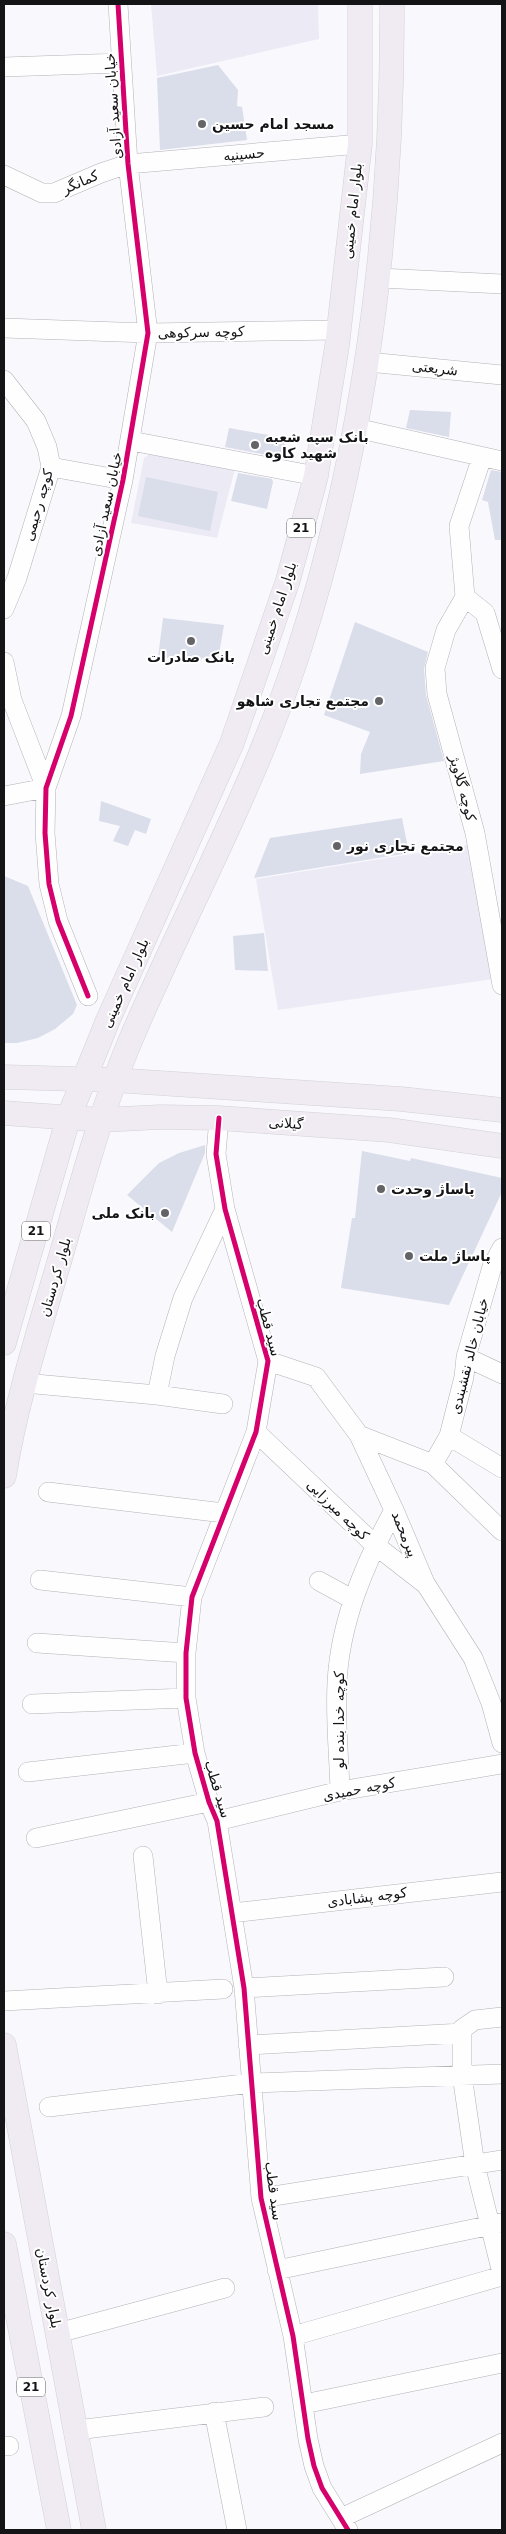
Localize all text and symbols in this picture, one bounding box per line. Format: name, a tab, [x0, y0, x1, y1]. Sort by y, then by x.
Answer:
street label: خیابان سعید آزادی	[101, 52, 126, 160]
place label: مسجد امام حسین	[212, 116, 334, 133]
marker: مسجد امام حسین	[196, 118, 208, 130]
street label: حسینیه	[223, 144, 265, 164]
street label: بلوار امام خمینی	[339, 162, 366, 260]
street label: کمانگر	[58, 167, 101, 198]
street label: کوچه سرکوهی	[157, 323, 245, 342]
street label: شریعتی	[411, 358, 459, 379]
place label: بانک سپه شعبه شهید کاوه	[265, 429, 369, 462]
marker: بانک سپه شعبه شهید کاوه	[249, 439, 261, 451]
street label: خیابان سعید آزادی	[87, 450, 126, 558]
street label: کوچه رحیمی	[20, 467, 57, 543]
road number: 21	[287, 518, 315, 538]
street label: بلوار امام خمینی	[254, 560, 300, 657]
marker: بانک صادرات	[185, 635, 197, 647]
place label: بانک صادرات	[147, 649, 235, 665]
place label: مجتمع تجاری شاهو	[236, 693, 369, 710]
marker: مجتمع تجاری شاهو	[373, 695, 385, 707]
street label: کوچه گلاویژ	[445, 752, 480, 823]
place label: مجتمع تجاری نور	[346, 838, 464, 855]
marker: مجتمع تجاری نور	[331, 840, 343, 852]
street label: بلوار امام خمینی	[98, 936, 153, 1031]
street label: گیلانی	[268, 1114, 304, 1132]
place label: پاساژ وحدت	[391, 1181, 474, 1198]
marker: پاساژ وحدت	[375, 1183, 387, 1195]
place label: بانک ملی	[91, 1205, 155, 1221]
marker: بانک ملی	[159, 1207, 171, 1219]
road number: 21	[22, 1222, 50, 1240]
street label: بلوار کردستان	[36, 1235, 75, 1319]
place label: پاساژ ملت	[419, 1248, 491, 1265]
marker: پاساژ ملت	[403, 1250, 415, 1262]
street label: سید قطب	[254, 1296, 284, 1358]
street label: خیابان خالد نقشبندی	[447, 1296, 491, 1416]
street label: کوچه میرزایی	[303, 1476, 373, 1545]
street label: پیرمحمد	[388, 1509, 421, 1560]
street label: کوچه خدا بنده لو	[331, 1671, 348, 1770]
street label: سید قطب	[202, 1758, 234, 1820]
street label: کوچه حمیدی	[321, 1774, 397, 1805]
street label: کوچه پشابادی	[326, 1884, 408, 1911]
street label: سید قطب	[262, 2160, 286, 2222]
street label: بلوار کردستان	[32, 2246, 65, 2330]
road number: 21	[17, 2378, 45, 2396]

